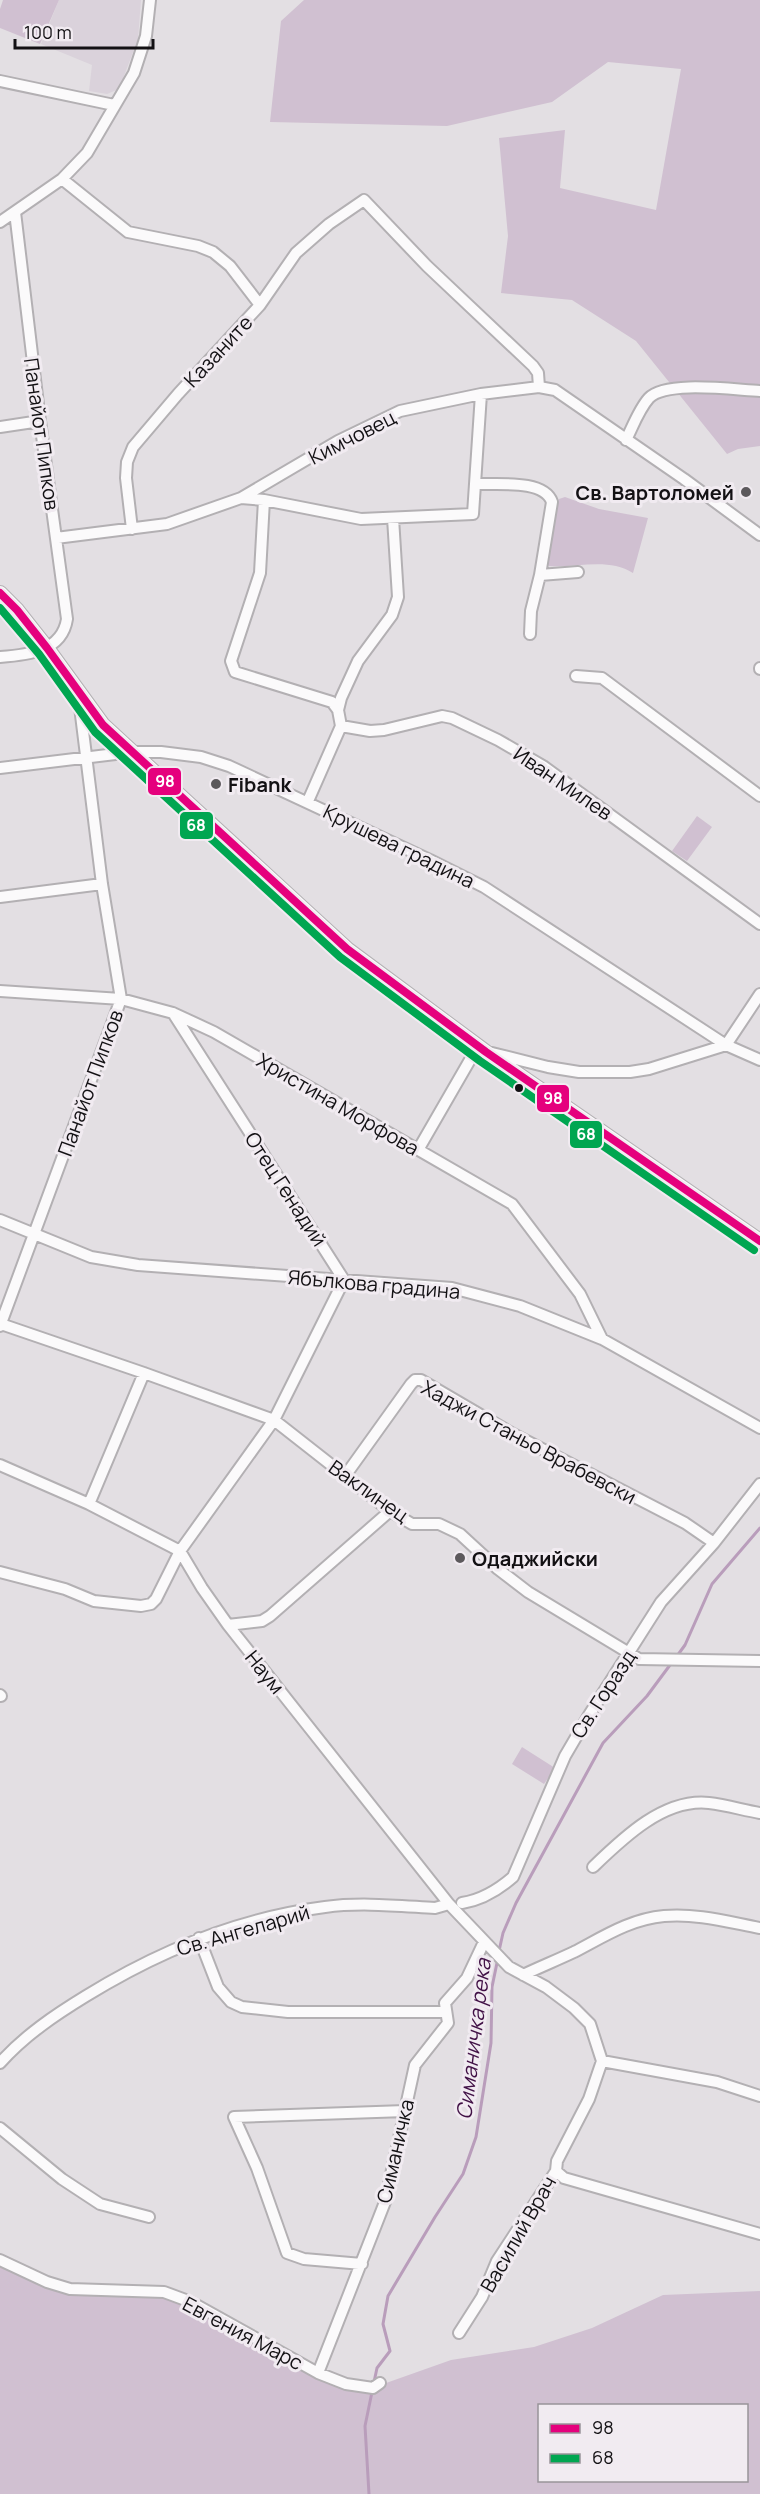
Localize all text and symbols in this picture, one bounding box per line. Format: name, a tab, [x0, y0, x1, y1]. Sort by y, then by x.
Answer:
scale bar	[15, 12, 153, 50]
text: 100 m	[24, 20, 72, 44]
street label: Казаните	[178, 309, 258, 393]
street label: Панайот Пипков	[18, 356, 66, 512]
street label: Кимчовец	[304, 403, 401, 470]
place label: Св. Вартоломей	[576, 479, 734, 506]
marker: Св. Вартоломей	[739, 485, 753, 499]
street label: Иван Милев	[508, 740, 618, 826]
line badge: 98	[147, 767, 182, 796]
text: 98	[155, 770, 175, 792]
place label: Fibank	[228, 771, 292, 798]
marker: Fibank	[209, 777, 223, 791]
street label: Крушева градина	[319, 798, 479, 894]
line badge: 68	[179, 811, 214, 840]
text: 68	[186, 814, 206, 836]
street label: Панайот Пипков	[51, 1006, 129, 1160]
street label: Христина Морфова	[252, 1047, 424, 1161]
unlabelled marker	[513, 1082, 525, 1094]
line badge: 98	[536, 1084, 570, 1113]
text: 98	[543, 1087, 563, 1109]
line badge: 68	[569, 1120, 603, 1149]
text: 68	[576, 1123, 596, 1145]
street label: Отец Генадий	[239, 1127, 333, 1251]
street label: Ябълкова градина	[287, 1263, 461, 1305]
street label: Хаджи Станьо Врабевски	[417, 1374, 641, 1510]
street label: Ваклинец	[324, 1454, 415, 1529]
place label: Одаджийски	[472, 1545, 598, 1572]
marker: Одаджийски	[453, 1551, 467, 1565]
street label: Наум	[239, 1645, 291, 1699]
street label: Св. Горазд	[564, 1645, 642, 1743]
street label: Св. Ангеларий	[174, 1898, 312, 1962]
water label: Симаничка река	[449, 1956, 497, 2121]
street label: Симаничка	[370, 2096, 420, 2206]
street label: Василий Врач	[474, 2171, 562, 2297]
street label: Евгения Марс	[178, 2290, 308, 2376]
legend	[538, 2404, 748, 2482]
text: 98	[592, 2415, 614, 2439]
text: 68	[592, 2445, 614, 2469]

